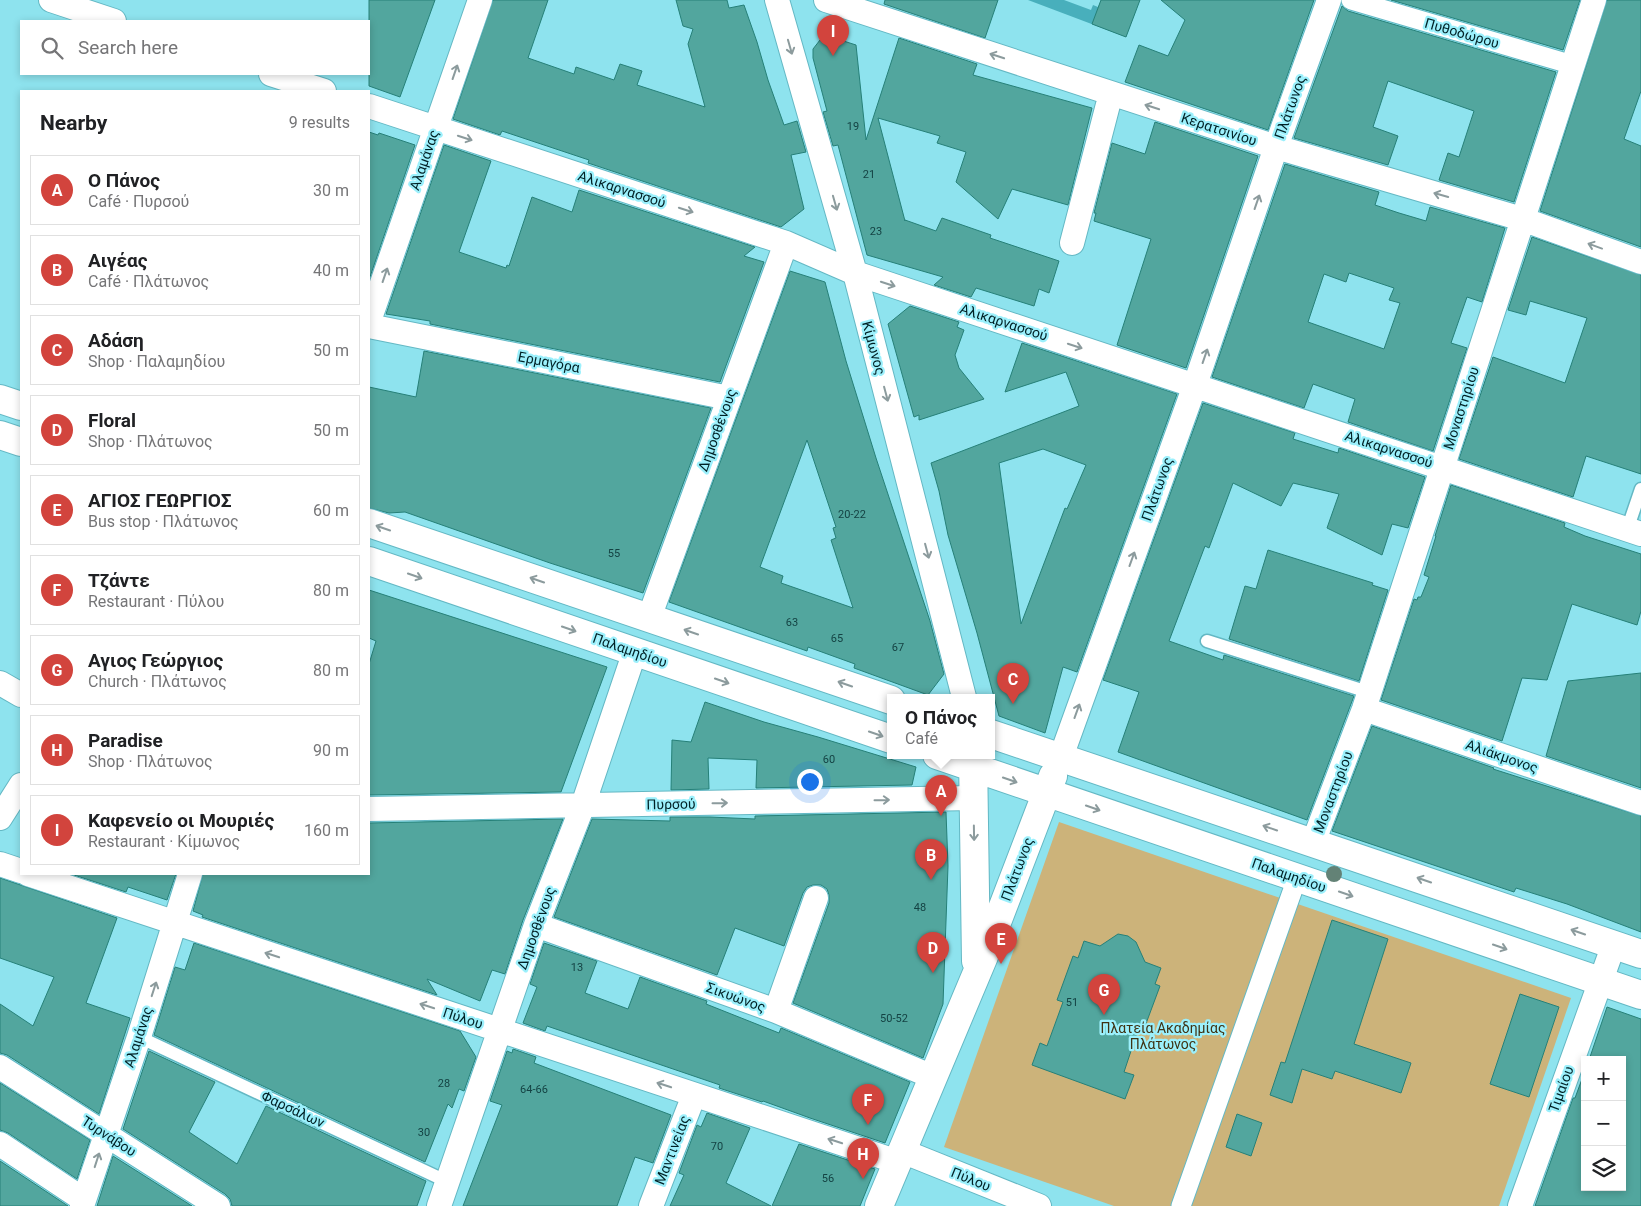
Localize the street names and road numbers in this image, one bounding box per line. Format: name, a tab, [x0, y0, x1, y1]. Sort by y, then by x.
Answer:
street label: Πυθοδώρου	[1423, 15, 1501, 51]
street label: Πλάτωνος	[1271, 73, 1309, 141]
street label: Κερατσινίου	[1179, 109, 1259, 149]
street label: Αλαμάνας	[406, 128, 442, 192]
street label: Αλικαρνασσού	[576, 167, 668, 211]
street label: Αλικαρνασσού	[958, 300, 1050, 344]
street label: Κίμωνος	[859, 319, 889, 377]
street label: Ερμαγόρα	[517, 348, 581, 376]
street label: Μοναστηρίου	[1440, 365, 1482, 451]
street label: Δημοσθένους	[695, 386, 739, 474]
street label: Αλικαρνασσού	[1343, 427, 1435, 471]
street label: Πλάτωνος	[1138, 455, 1176, 523]
street label: Παλαμηδίου	[591, 630, 669, 670]
street label: Αλιάκμονος	[1464, 736, 1540, 776]
street label: Μοναστηρίου	[1310, 749, 1356, 835]
street label: Πυρσού	[646, 796, 696, 812]
street label: Πλάτωνος	[998, 835, 1036, 903]
street label: Παλαμηδίου	[1250, 855, 1328, 895]
street label: Δημοσθένους	[514, 884, 558, 972]
street label: Σικυώνος	[704, 979, 768, 1015]
street label: Πύλου	[441, 1004, 485, 1032]
street label: Αλαμάνας	[121, 1005, 155, 1069]
street label: Τιμαίου	[1545, 1064, 1577, 1114]
street label: Φαρσάλων	[259, 1087, 327, 1131]
street label: Τυρνάβου	[79, 1112, 139, 1160]
street label: Μαντινείας	[651, 1113, 693, 1187]
street label: Πύλου	[949, 1164, 993, 1194]

